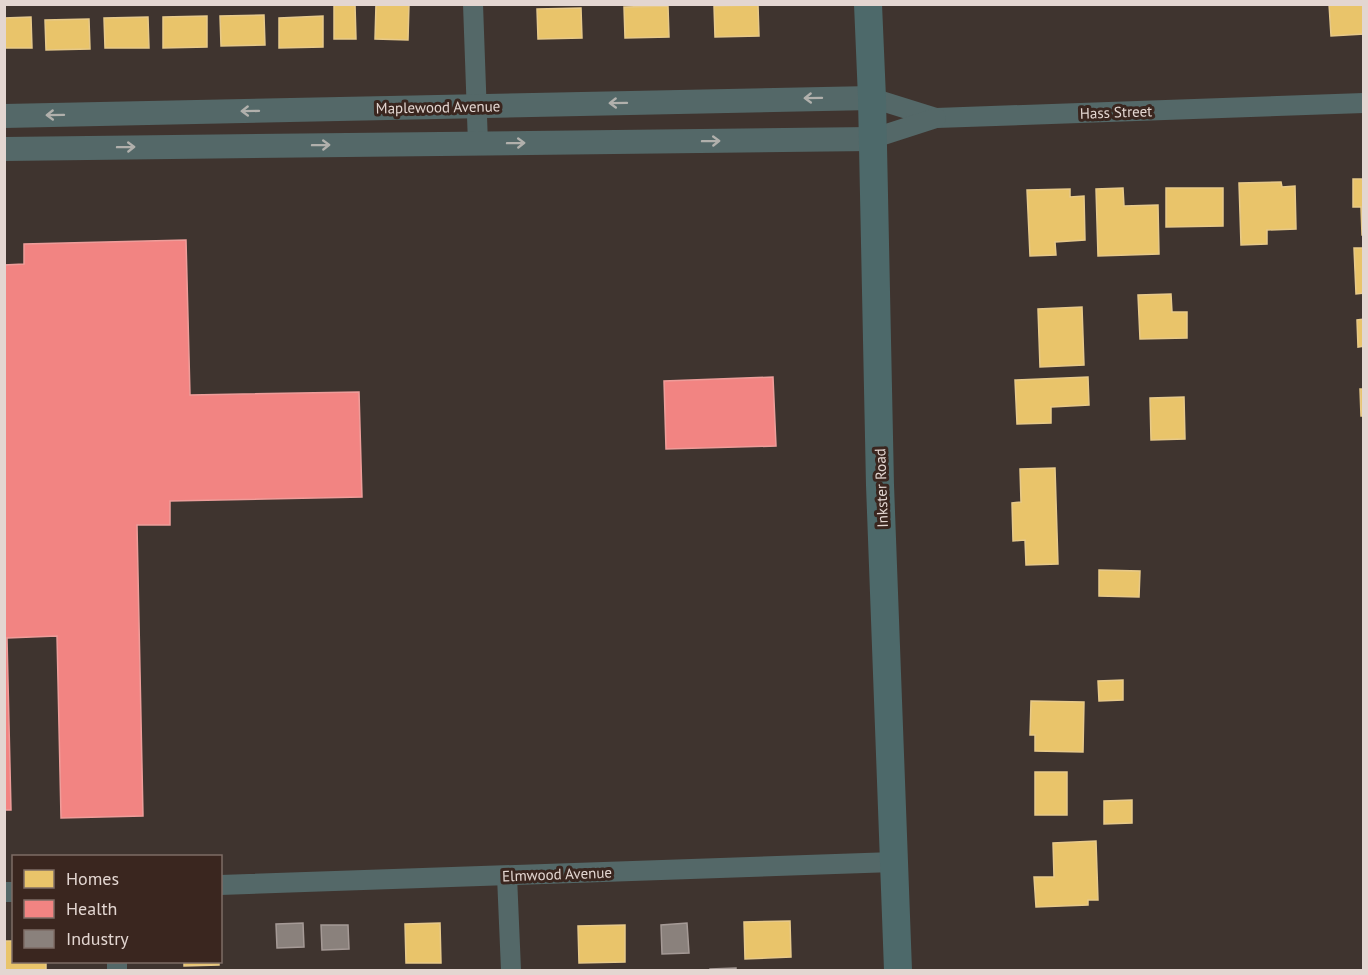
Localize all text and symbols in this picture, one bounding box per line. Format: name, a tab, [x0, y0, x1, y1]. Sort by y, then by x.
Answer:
one-way arrow	[804, 92, 824, 104]
street label: Maplewood Avenue	[376, 96, 500, 118]
one-way arrow	[609, 97, 629, 109]
street label: Hass Street	[1079, 101, 1153, 123]
one-way arrow	[241, 105, 261, 117]
one-way arrow	[46, 109, 66, 121]
one-way arrow	[700, 135, 720, 146]
one-way arrow	[505, 137, 525, 149]
one-way arrow	[310, 139, 330, 151]
one-way arrow	[115, 141, 135, 153]
street label: Inkster Road	[870, 448, 892, 528]
legend	[12, 855, 222, 963]
street label: Elmwood Avenue	[502, 863, 612, 885]
text: Homes	[66, 867, 119, 890]
text: Health	[66, 897, 117, 920]
text: Industry	[66, 927, 129, 950]

